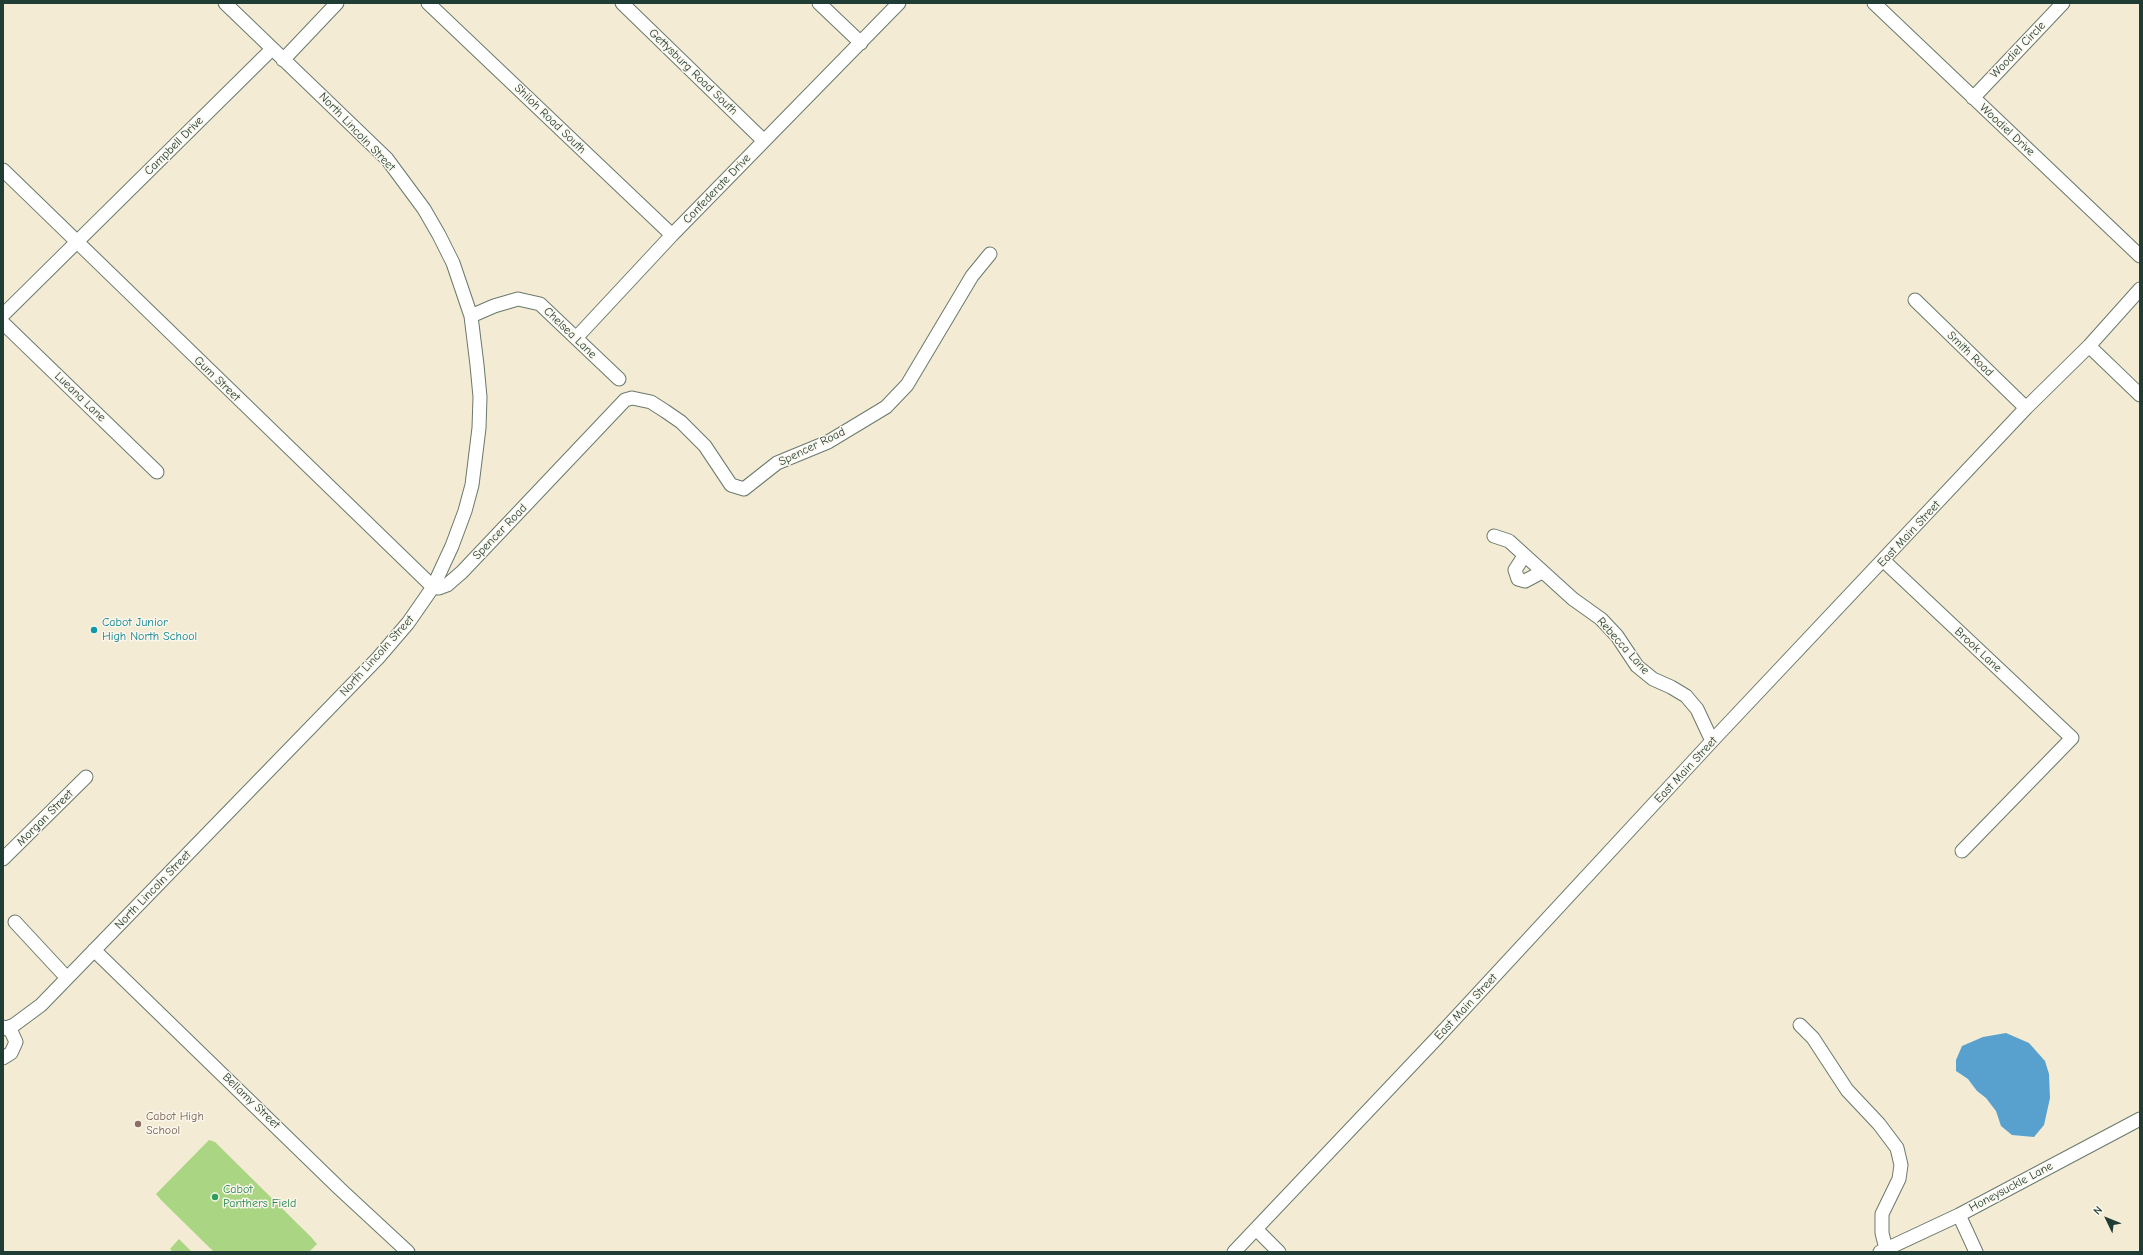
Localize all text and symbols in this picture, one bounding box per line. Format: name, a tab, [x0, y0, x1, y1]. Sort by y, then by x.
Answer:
street label: Woodiel Circle	[1987, 19, 2049, 81]
street label: Gettysburg Road South	[646, 26, 740, 118]
street label: Shiloh Road South	[511, 81, 589, 157]
street label: North Lincoln Street	[316, 90, 398, 174]
street label: Woodiel Drive	[1976, 101, 2038, 159]
street label: Campbell Drive	[142, 114, 206, 178]
street label: Confederate Drive	[680, 151, 754, 227]
street label: Chelsea Lane	[540, 304, 600, 362]
street label: Smith Road	[1944, 328, 1996, 380]
street label: Gum Street	[191, 353, 243, 405]
street label: Lueana Lane	[51, 369, 109, 425]
street label: Spencer Road	[776, 425, 848, 469]
street label: East Main Street	[1875, 498, 1943, 570]
street label: Spencer Road	[470, 501, 530, 563]
street label: North Lincoln Street	[337, 613, 417, 699]
street label: Rebecca Lane	[1594, 614, 1652, 678]
place label: Cabot Junior High North School	[102, 616, 197, 644]
marker: Cabot Junior High North School	[89, 625, 99, 635]
street label: Brook Lane	[1951, 625, 2005, 675]
street label: East Main Street	[1652, 734, 1720, 806]
street label: Morgan Street	[14, 787, 76, 849]
street label: North Lincoln Street	[112, 848, 194, 932]
street label: East Main Street	[1432, 971, 1500, 1043]
street label: Bellamy Street	[219, 1070, 283, 1132]
place label: Cabot High School	[146, 1110, 204, 1138]
marker: Cabot High School	[133, 1119, 143, 1129]
street label: Honeysuckle Lane	[1967, 1159, 2055, 1215]
place label: Cabot Panthers Field	[223, 1183, 296, 1211]
marker: Cabot Panthers Field	[210, 1192, 220, 1202]
north arrow	[2087, 1199, 2127, 1239]
text: N	[2091, 1203, 2105, 1218]

